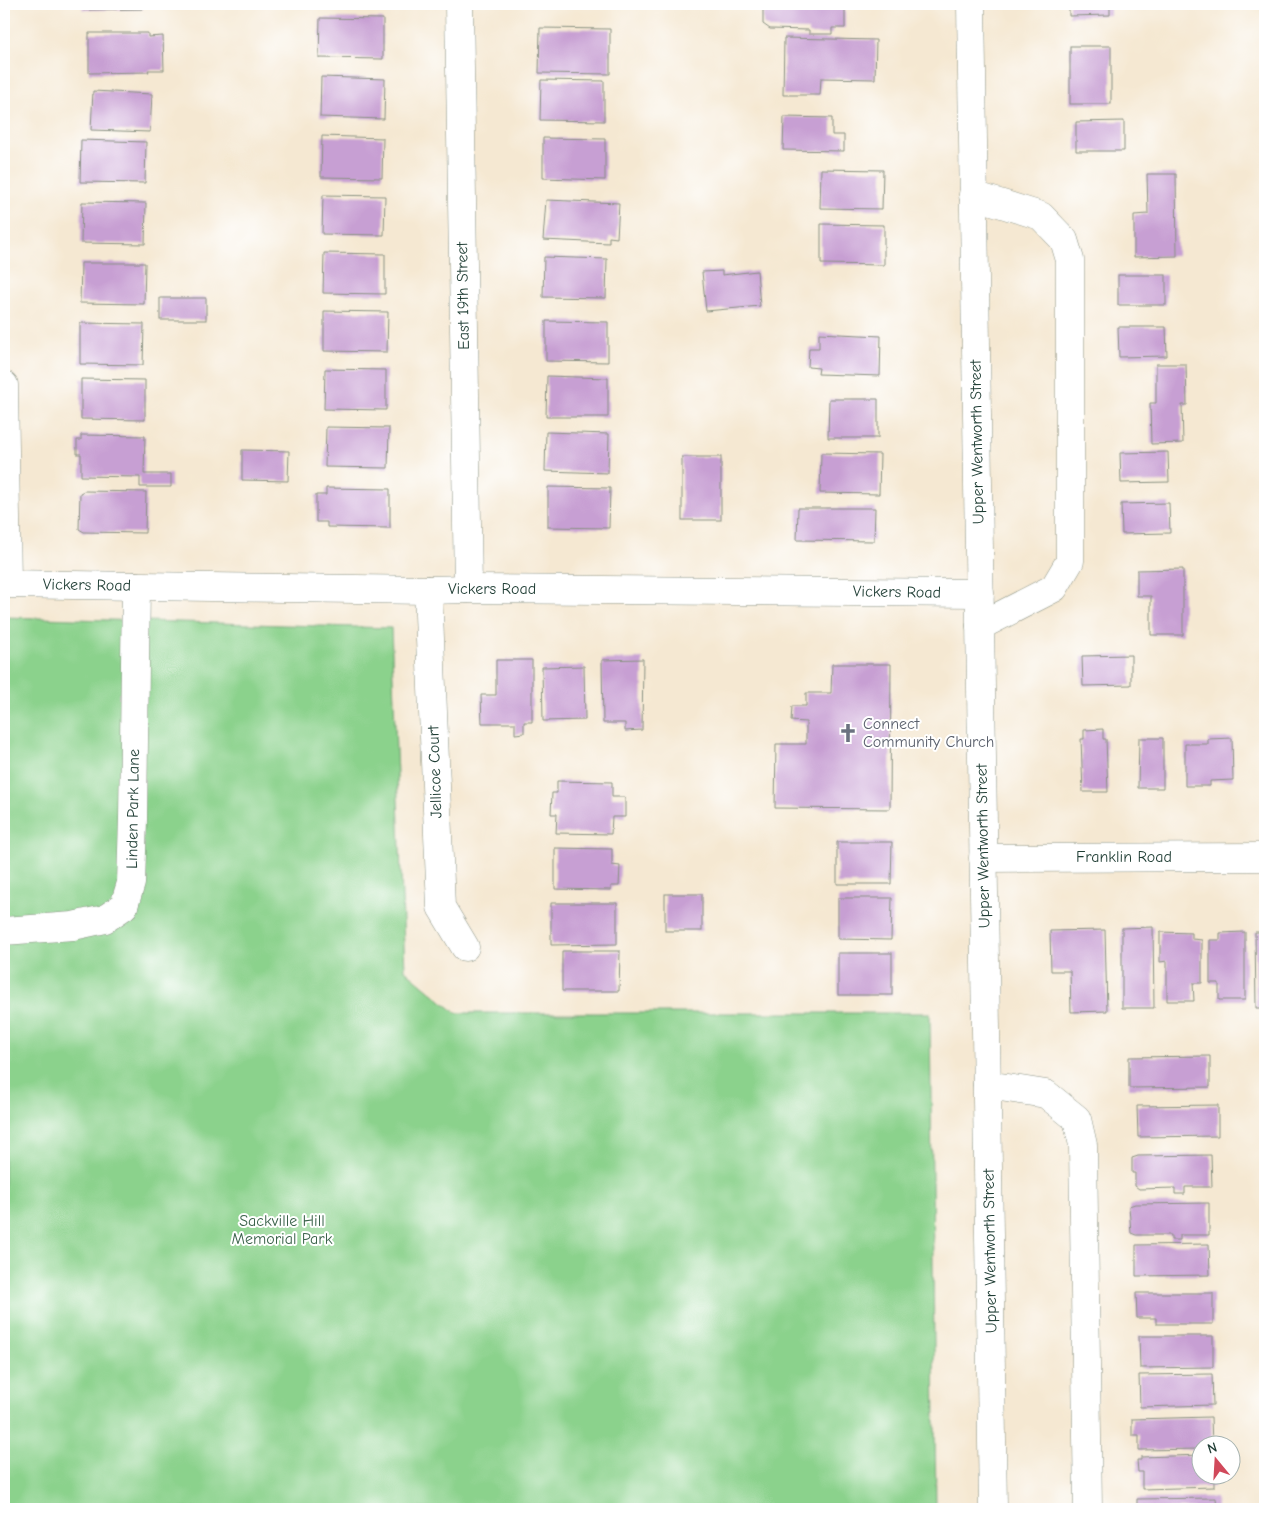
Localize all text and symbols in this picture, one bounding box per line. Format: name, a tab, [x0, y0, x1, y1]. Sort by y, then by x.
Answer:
street label: East 19th Street	[453, 241, 473, 350]
street label: Upper Wentworth Street	[967, 359, 987, 524]
street label: Vickers Road	[43, 575, 131, 595]
street label: Vickers Road	[448, 580, 536, 598]
street label: Vickers Road	[853, 582, 941, 602]
place label: Connect Community Church	[863, 715, 994, 751]
church icon: Connect Community Church	[837, 722, 859, 744]
street label: Jellicoe Court	[424, 725, 446, 819]
street label: Linden Park Lane	[123, 749, 143, 869]
street label: Upper Wentworth Street	[973, 763, 993, 928]
street label: Franklin Road	[1076, 848, 1172, 866]
street label: Upper Wentworth Street	[980, 1168, 1000, 1333]
park label: Sackville Hill Memorial Park	[232, 1212, 333, 1248]
north arrow	[1192, 1436, 1242, 1486]
text: N	[1205, 1439, 1219, 1458]

